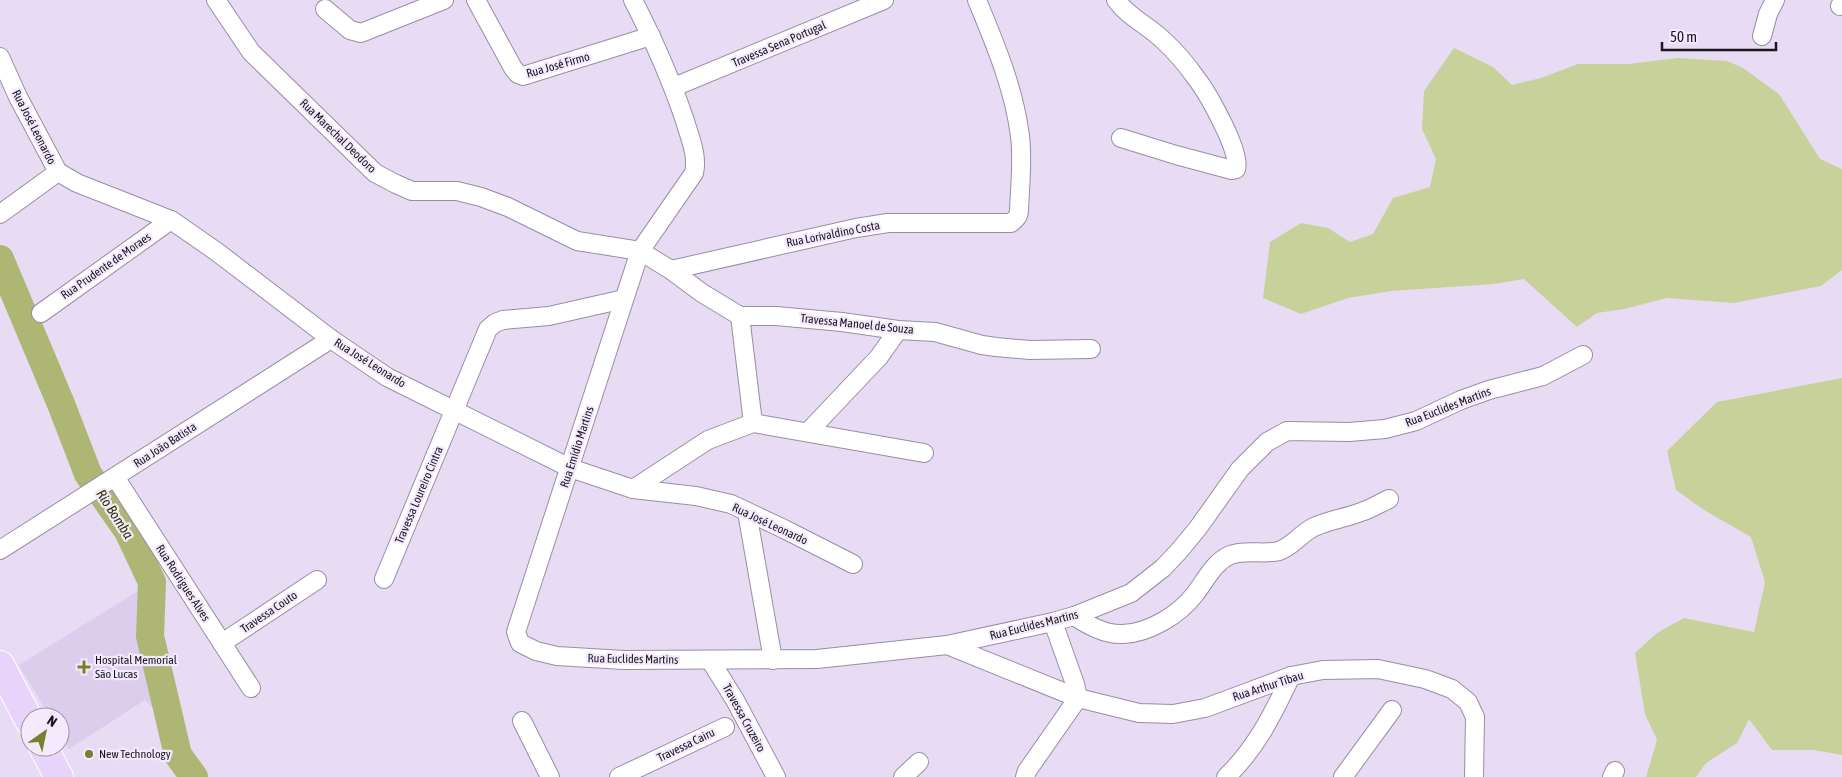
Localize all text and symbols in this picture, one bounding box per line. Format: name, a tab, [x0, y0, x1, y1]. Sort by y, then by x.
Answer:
street label: Travessa Sena Portugal	[730, 18, 829, 70]
scale bar	[1662, 20, 1776, 52]
text: 50 m	[1670, 28, 1697, 45]
street label: Rua José Firmo	[525, 49, 592, 81]
street label: Rua José Leonardo	[9, 87, 59, 167]
street label: Rua Marechal Deodoro	[297, 96, 379, 176]
street label: Rua Lorivaldino Costa	[785, 218, 881, 250]
street label: Rua Prudente de Moraes	[58, 230, 154, 302]
street label: Travessa Manoel de Souza	[800, 311, 914, 337]
street label: Rua José Leonardo	[332, 335, 409, 391]
street label: Rua Euclides Martins	[1403, 384, 1493, 430]
street label: Rua Emídio Martins	[557, 405, 597, 489]
street label: Rua João Batista	[131, 419, 199, 471]
street label: Travessa Loureiro Cintra	[392, 444, 446, 546]
water label: Rio Bomba	[93, 487, 137, 542]
street label: Rua José Leonardo	[730, 500, 810, 548]
street label: Rua Rodrigues Alves	[153, 542, 213, 624]
street label: Travessa Couto	[238, 588, 300, 636]
street label: Rua Euclides Martins	[988, 607, 1080, 643]
street label: Rua Euclides Martins	[588, 651, 678, 667]
place label: Hospital Memorial São Lucas	[95, 653, 178, 681]
marker: Hospital Memorial São Lucas	[77, 660, 91, 674]
street label: Rua Arthur Tibau	[1231, 668, 1305, 704]
street label: Travessa Cruzeiro	[720, 681, 769, 755]
north arrow	[20, 707, 70, 757]
text: N	[44, 712, 60, 730]
street label: Travessa Cairu	[655, 725, 717, 765]
place label: New Technology	[99, 747, 171, 761]
marker: New Technology	[83, 748, 95, 760]

